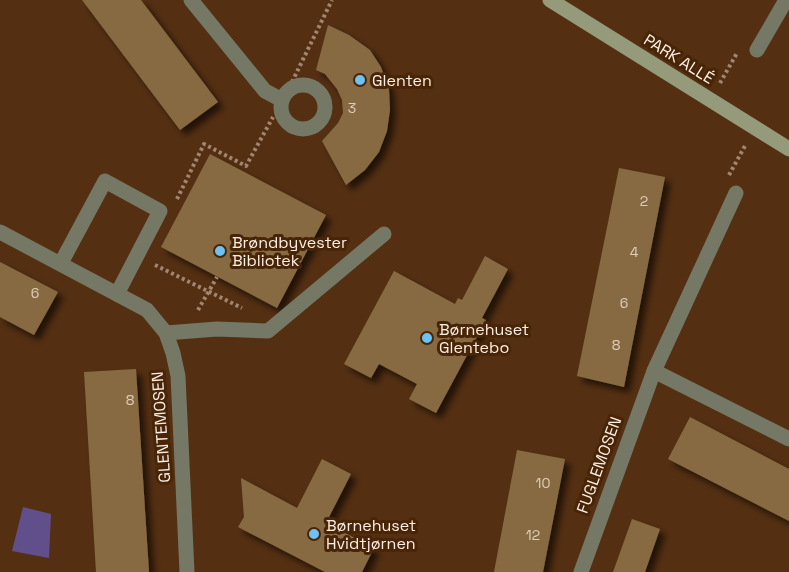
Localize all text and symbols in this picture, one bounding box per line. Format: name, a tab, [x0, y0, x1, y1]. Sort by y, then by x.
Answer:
street label: PARK ALLÉ	[640, 29, 718, 89]
place label: Glenten	[372, 70, 432, 91]
marker: Glenten	[353, 73, 367, 87]
house number: 3	[348, 99, 356, 117]
house number: 2	[640, 192, 648, 210]
place label: Brøndbyvester Bibliotek	[232, 232, 347, 271]
house number: 4	[630, 243, 639, 261]
marker: Brøndbyvester Bibliotek	[213, 244, 227, 258]
house number: 6	[31, 284, 39, 302]
house number: 6	[620, 294, 628, 312]
place label: Børnehuset Glentebo	[439, 319, 529, 358]
marker: Børnehuset Glentebo	[420, 331, 434, 345]
house number: 8	[612, 336, 621, 354]
street label: GLENTEMOSEN	[147, 371, 175, 483]
house number: 8	[126, 391, 135, 409]
street label: FUGLEMOSEN	[572, 414, 626, 516]
house number: 10	[536, 474, 550, 492]
place label: Børnehuset Hvidtjørnen	[326, 515, 416, 554]
house number: 12	[526, 526, 540, 544]
marker: Børnehuset Hvidtjørnen	[307, 527, 321, 541]

